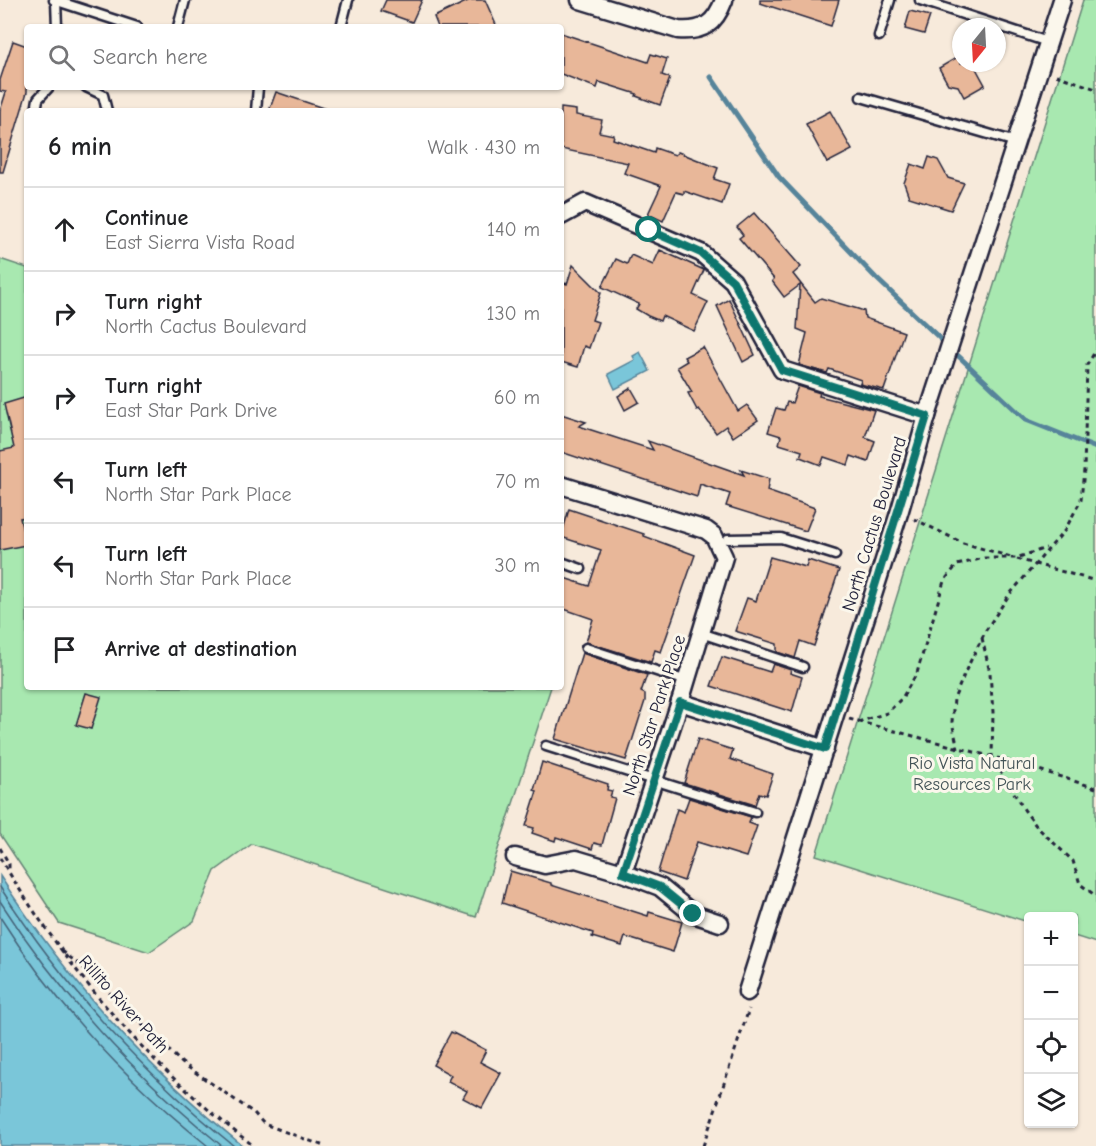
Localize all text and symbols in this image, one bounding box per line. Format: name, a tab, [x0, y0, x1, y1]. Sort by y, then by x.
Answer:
north arrow	[952, 18, 1006, 72]
search box	[24, 24, 564, 90]
icon: search	[45, 41, 78, 74]
text: Search here	[93, 44, 208, 70]
text: 6 min	[48, 132, 112, 162]
text: Walk · 430 m	[428, 136, 540, 159]
text: Continue	[105, 205, 188, 231]
icon: ahead	[48, 213, 81, 246]
route start	[635, 216, 661, 242]
text: 140 m	[487, 218, 540, 241]
text: East Sierra Vista Road	[105, 231, 295, 254]
text: Turn right	[105, 289, 202, 315]
icon: right	[48, 297, 81, 330]
text: 130 m	[487, 302, 540, 325]
text: North Cactus Boulevard	[105, 315, 307, 338]
text: Turn right	[105, 373, 202, 399]
icon: right	[48, 381, 81, 414]
text: 60 m	[494, 386, 540, 409]
text: East Star Park Drive	[105, 399, 277, 422]
street label: North Cactus Boulevard	[838, 434, 911, 614]
text: Turn left	[105, 457, 187, 483]
icon: left	[48, 465, 81, 498]
text: 70 m	[495, 470, 540, 493]
text: North Star Park Place	[105, 483, 291, 506]
text: Turn left	[105, 541, 187, 567]
icon: left	[48, 549, 81, 582]
text: 30 m	[494, 554, 540, 577]
text: North Star Park Place	[105, 567, 291, 590]
street label: North Star Park Place	[619, 632, 690, 798]
icon: arrive	[48, 633, 81, 666]
text: Arrive at destination	[105, 636, 297, 662]
park label: Rio Vista Natural Resources Park	[908, 753, 1036, 795]
route end	[679, 900, 705, 926]
map controls	[1024, 912, 1078, 1128]
button: +	[1024, 912, 1078, 966]
street label: Rillito River Path	[74, 951, 173, 1058]
button: −	[1024, 966, 1078, 1020]
button: locate	[1024, 1020, 1078, 1074]
button: layers	[1024, 1074, 1078, 1128]

